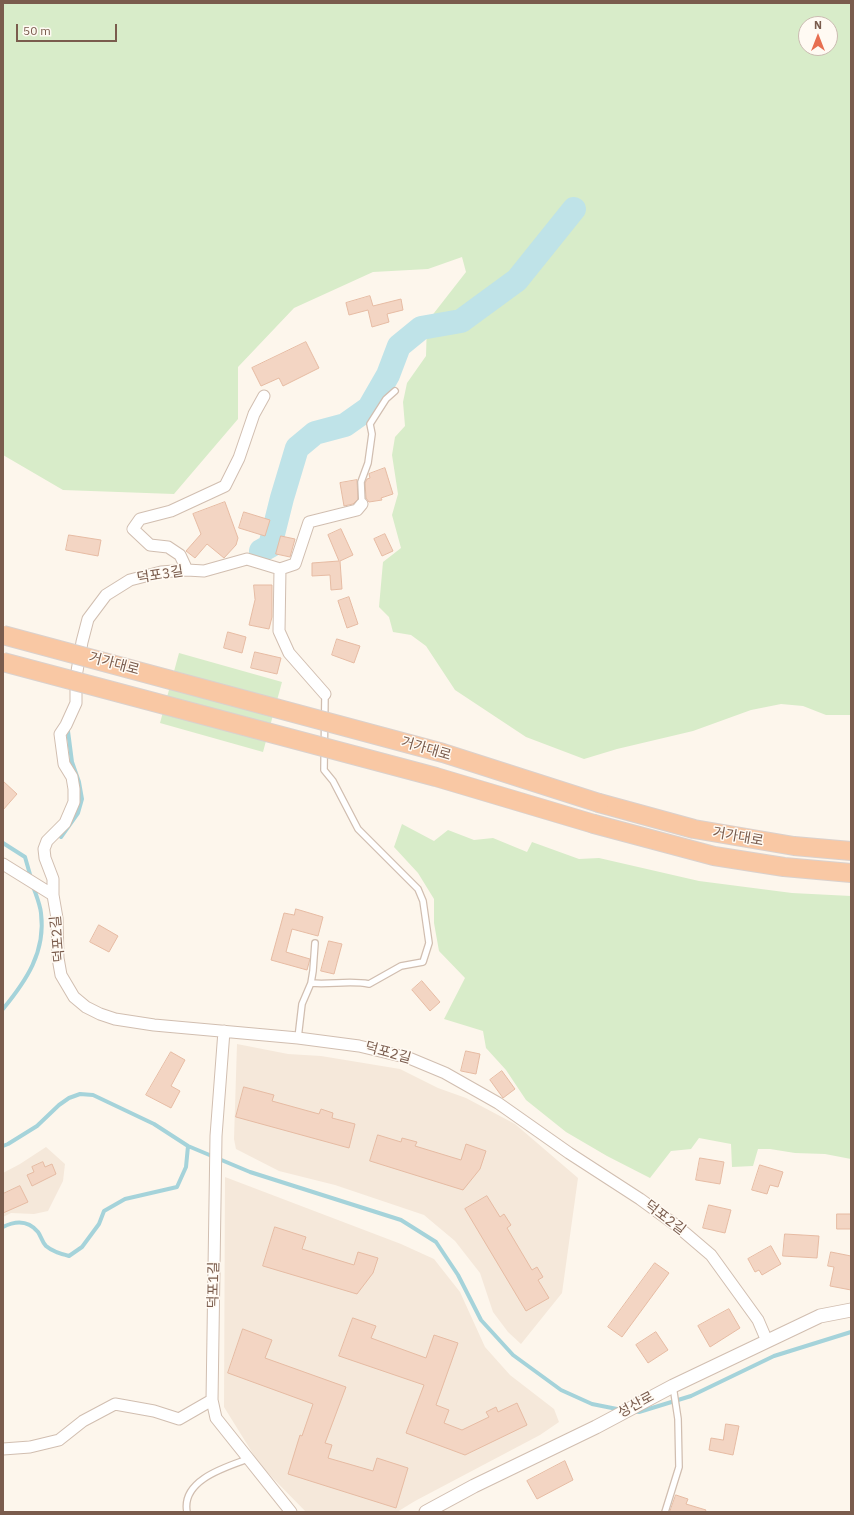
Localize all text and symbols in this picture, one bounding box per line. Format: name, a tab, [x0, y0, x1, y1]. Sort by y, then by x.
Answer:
scale bar	[18, 16, 119, 42]
north arrow	[798, 16, 838, 56]
text: N	[814, 18, 822, 32]
text: 50 m	[23, 23, 51, 38]
street label: 덕포3길	[135, 563, 185, 587]
street label: 거가대로	[87, 649, 141, 679]
street label: 거가대로	[399, 734, 453, 764]
street label: 거가대로	[711, 824, 765, 850]
street label: 덕포2길	[48, 915, 68, 963]
street label: 덕포2길	[363, 1039, 413, 1067]
street label: 덕포2길	[641, 1197, 689, 1239]
street label: 덕포1길	[205, 1261, 223, 1309]
street label: 성산로	[615, 1389, 657, 1421]

